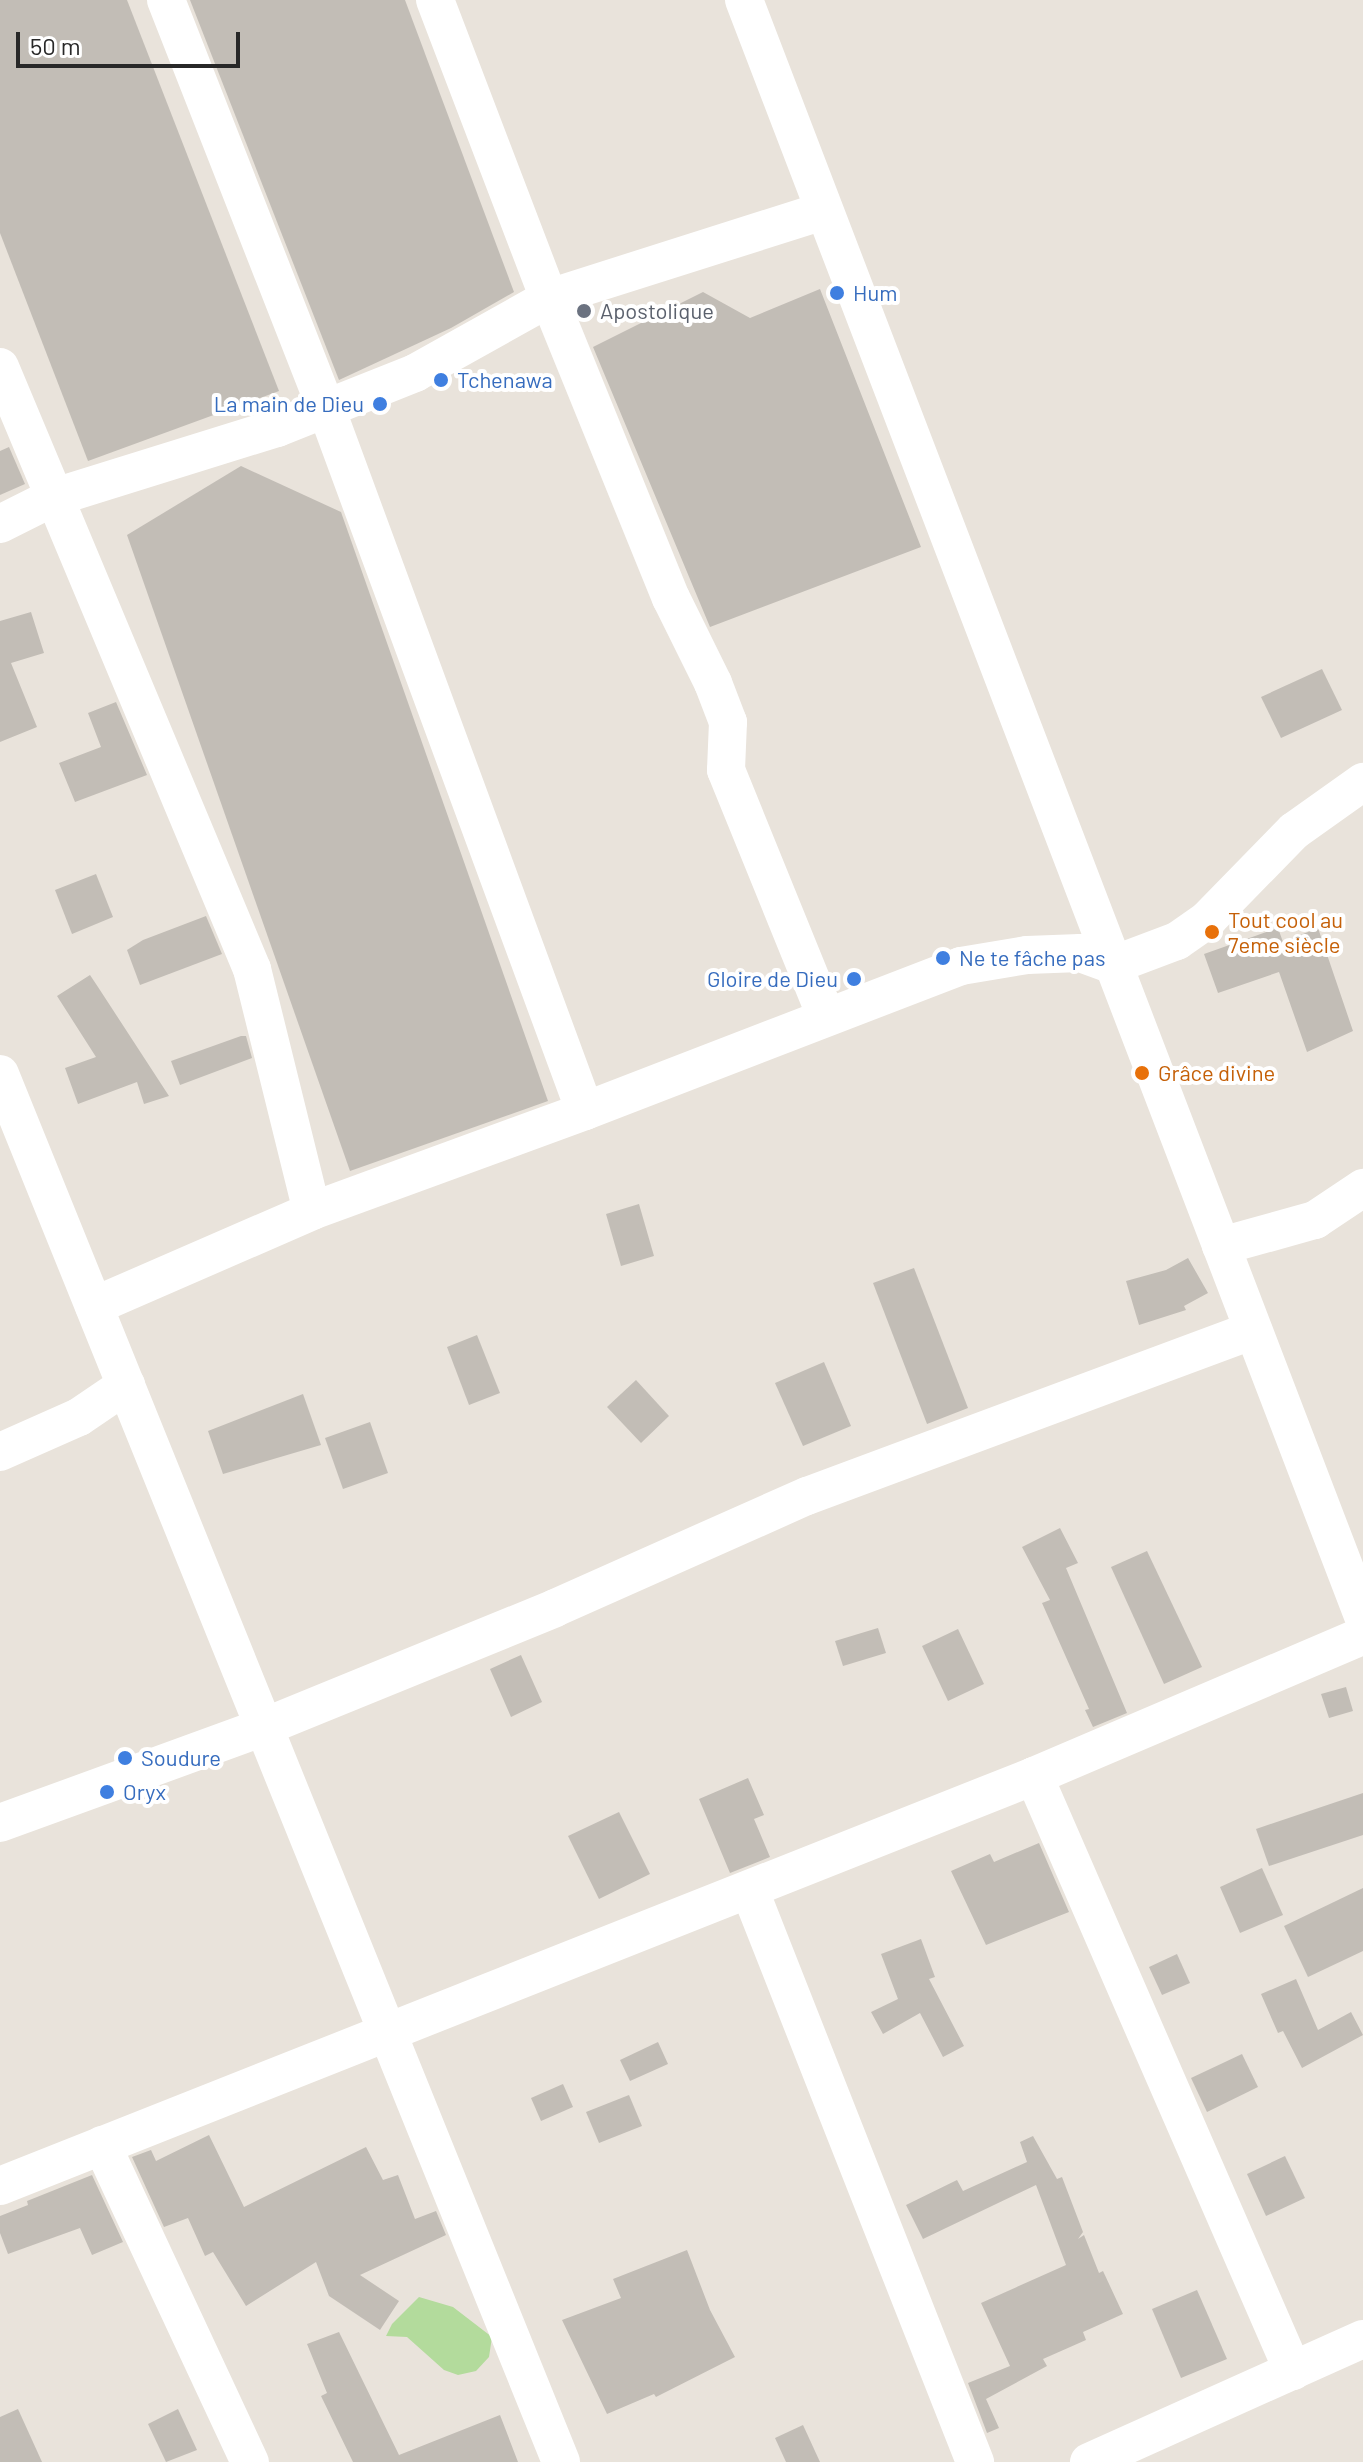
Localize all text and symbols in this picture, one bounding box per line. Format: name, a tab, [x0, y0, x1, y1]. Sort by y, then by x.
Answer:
scale bar	[20, 16, 244, 66]
text: 50 m	[30, 31, 81, 60]
place label: Hum	[853, 280, 897, 306]
marker: Hum	[828, 284, 846, 302]
place label: Apostolique	[600, 298, 714, 324]
marker: Apostolique	[575, 302, 593, 320]
place label: Tchenawa	[457, 367, 553, 393]
marker: Tchenawa	[432, 371, 450, 389]
place label: La main de Dieu	[214, 391, 364, 417]
marker: La main de Dieu	[371, 395, 389, 413]
place label: Tout cool au 7eme siècle	[1228, 906, 1343, 958]
marker: Tout cool au 7eme siècle	[1203, 923, 1221, 941]
place label: Ne te fâche pas	[959, 945, 1106, 971]
marker: Ne te fâche pas	[934, 949, 952, 967]
place label: Gloire de Dieu	[707, 966, 838, 992]
marker: Gloire de Dieu	[845, 970, 863, 988]
place label: Grâce divine	[1158, 1060, 1275, 1086]
marker: Grâce divine	[1133, 1064, 1151, 1082]
place label: Soudure	[141, 1745, 221, 1771]
marker: Soudure	[116, 1749, 134, 1767]
place label: Oryx	[123, 1779, 166, 1805]
marker: Oryx	[98, 1783, 116, 1801]

